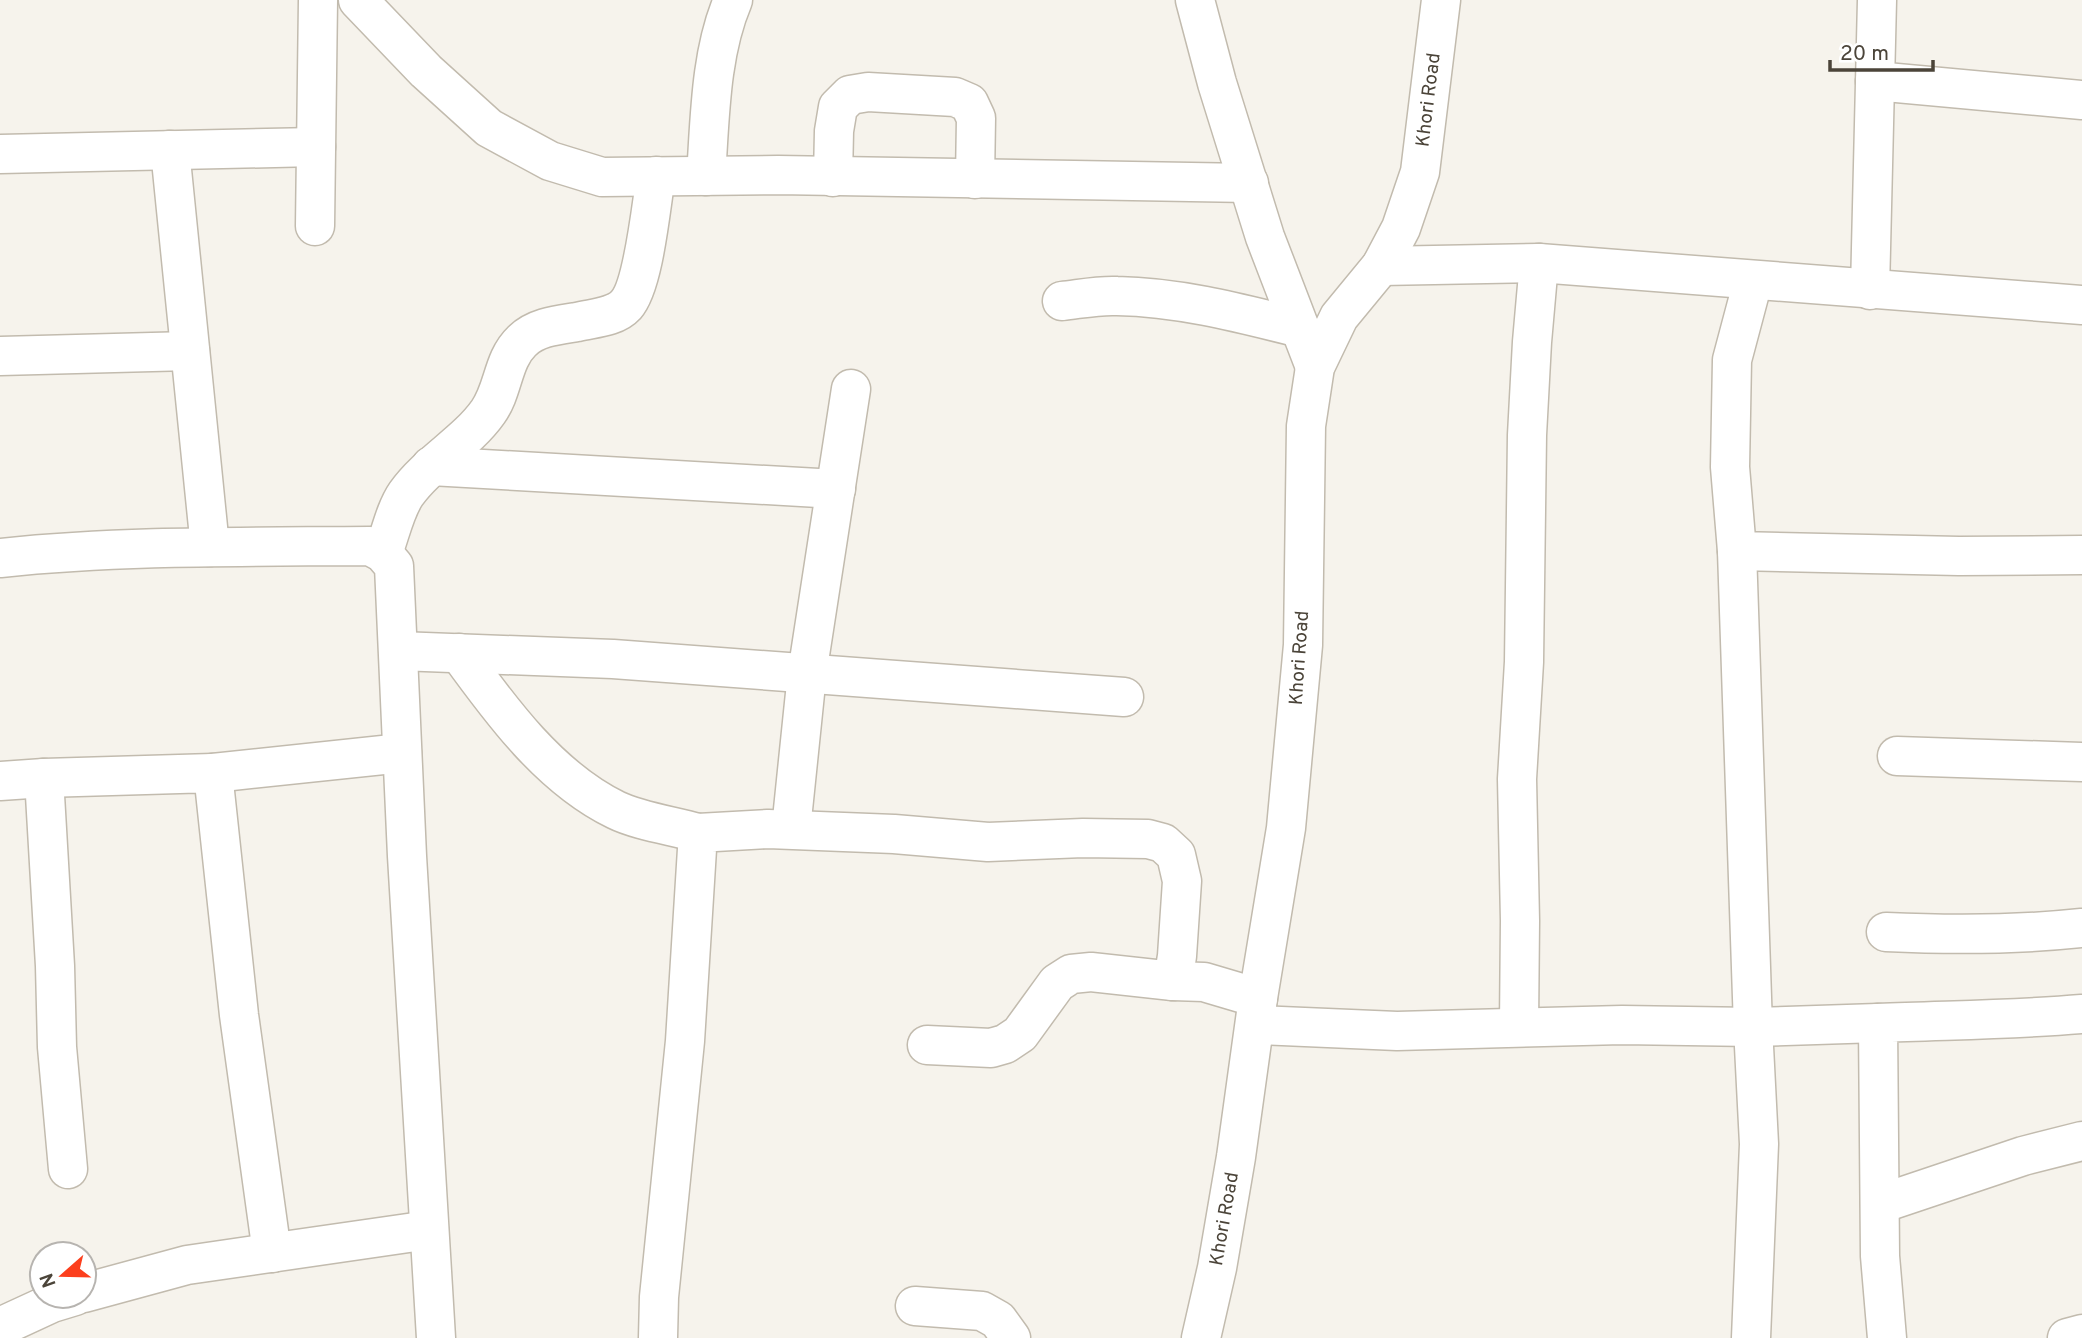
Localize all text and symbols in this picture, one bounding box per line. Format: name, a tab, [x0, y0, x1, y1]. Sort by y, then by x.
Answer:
scale bar	[1830, 28, 1933, 72]
text: 20 m	[1840, 41, 1889, 68]
street label: Khori Road	[1411, 52, 1447, 148]
street label: Khori Road	[1285, 610, 1315, 706]
street label: Khori Road	[1205, 1170, 1245, 1268]
north arrow	[28, 1240, 98, 1310]
text: N	[35, 1270, 63, 1291]

